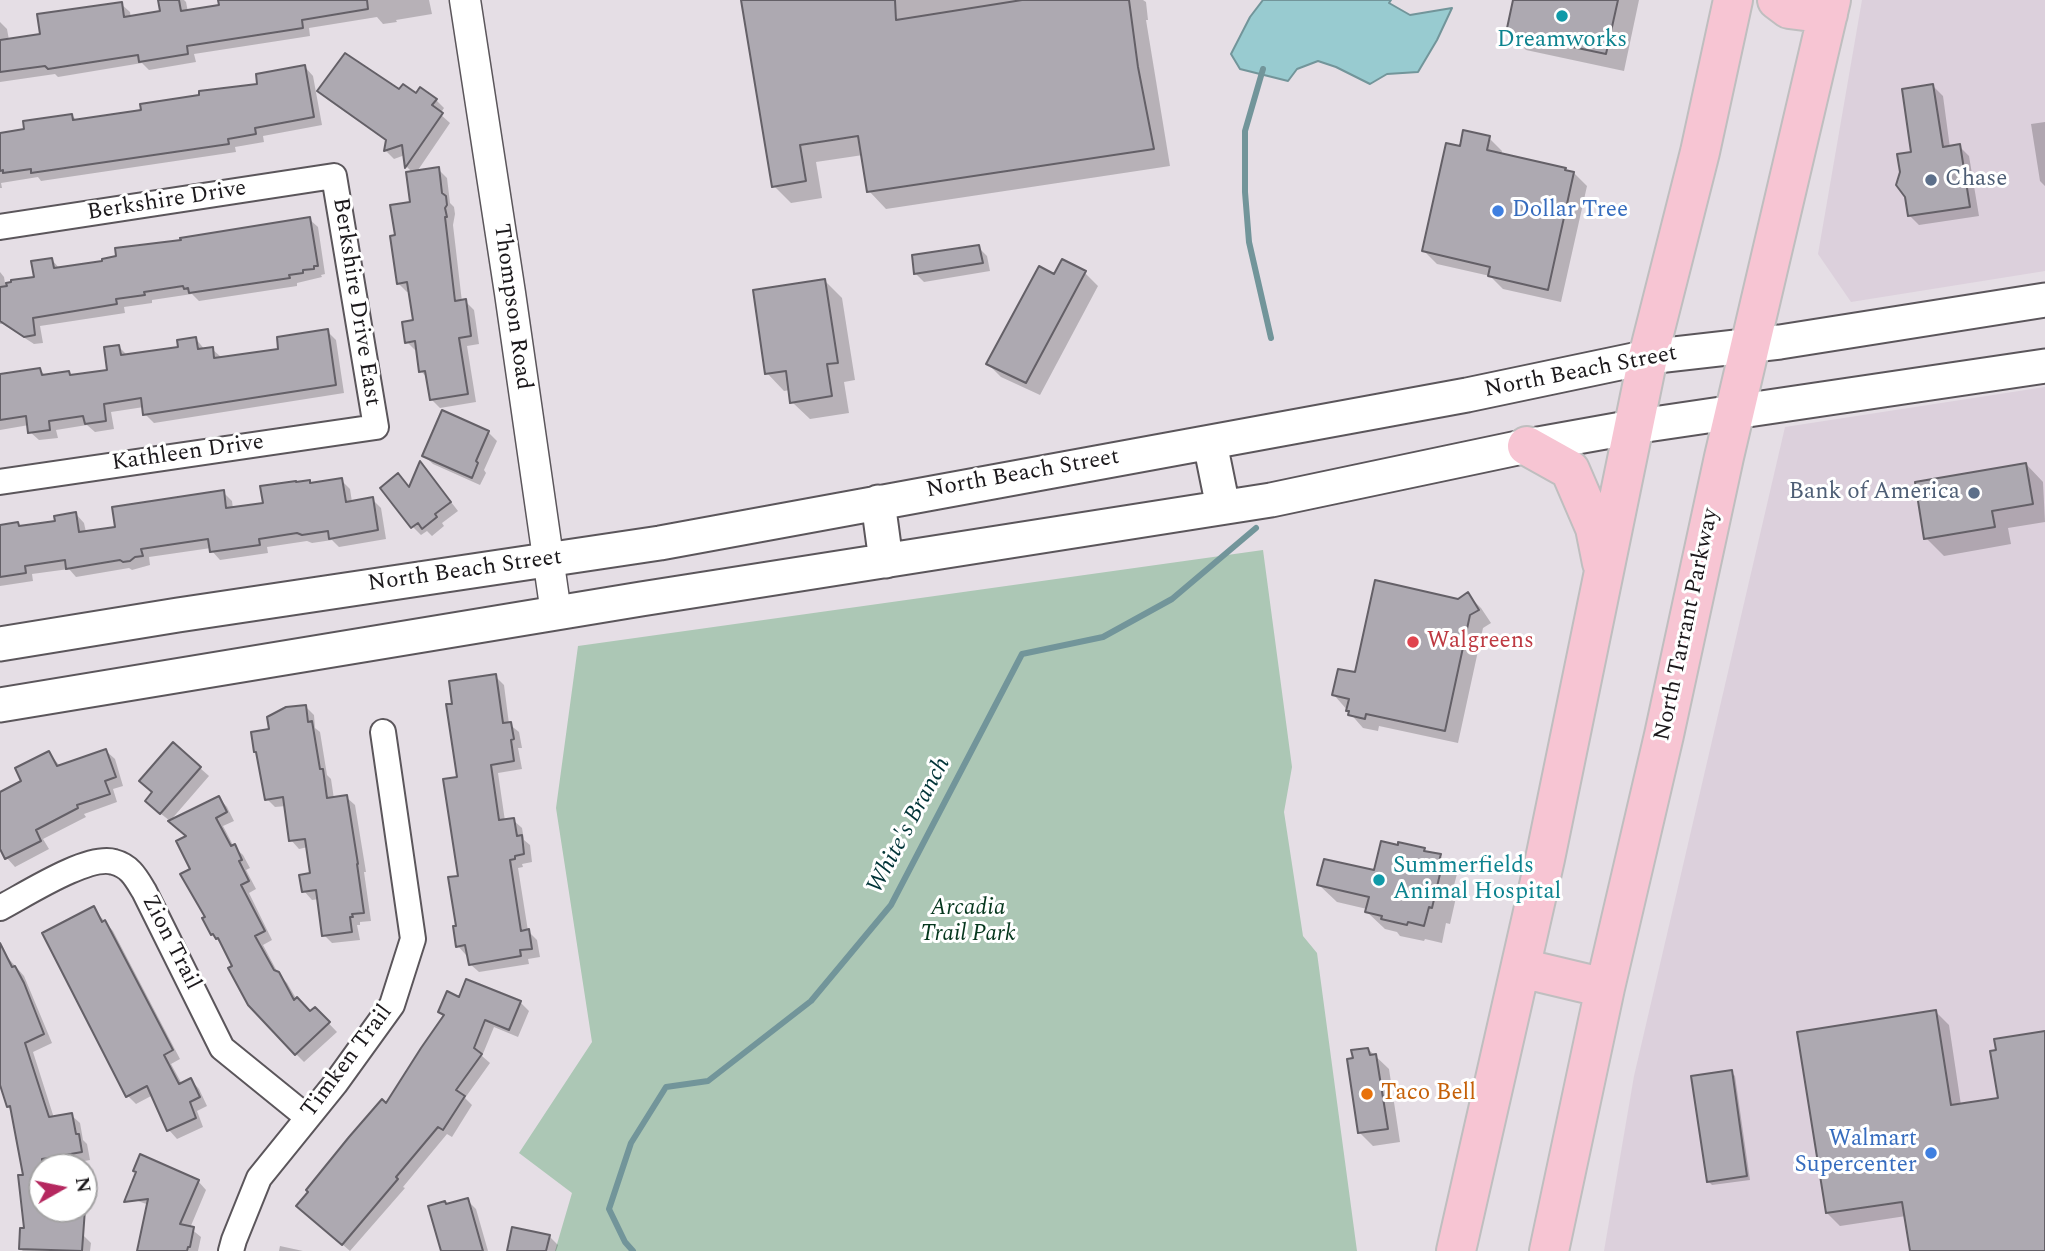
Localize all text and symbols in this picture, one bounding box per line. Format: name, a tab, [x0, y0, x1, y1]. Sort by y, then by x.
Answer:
marker: Dreamworks	[1554, 8, 1570, 24]
place label: Dreamworks	[1497, 27, 1627, 55]
place label: Chase	[1945, 166, 2007, 194]
marker: Chase	[1923, 172, 1939, 188]
street label: Berkshire Drive	[85, 176, 249, 228]
street label: Berkshire Drive East	[325, 196, 385, 408]
place label: Dollar Tree	[1512, 197, 1628, 225]
marker: Dollar Tree	[1490, 203, 1506, 219]
street label: Thompson Road	[486, 222, 536, 392]
street label: North Beach Street	[1482, 341, 1680, 405]
street label: Kathleen Drive	[110, 430, 266, 478]
street label: North Beach Street	[924, 444, 1122, 506]
place label: Bank of America	[1789, 479, 1960, 507]
marker: Bank of America	[1966, 485, 1982, 501]
street label: North Tarrant Parkway	[1650, 506, 1726, 744]
street label: North Beach Street	[366, 545, 564, 599]
place label: Walgreens	[1427, 628, 1534, 656]
marker: Walgreens	[1405, 634, 1421, 650]
water label: White's Branch	[862, 753, 958, 899]
place label: Summerfields Animal Hospital	[1393, 853, 1561, 907]
marker: Summerfields Animal Hospital	[1371, 872, 1387, 888]
street label: Zion Trail	[134, 891, 206, 995]
park label: Arcadia Trail Park	[920, 895, 1016, 949]
street label: Timken Trail	[297, 1000, 399, 1124]
place label: Taco Bell	[1381, 1080, 1476, 1108]
marker: Taco Bell	[1359, 1086, 1375, 1102]
place label: Walmart Supercenter	[1795, 1126, 1917, 1180]
marker: Walmart Supercenter	[1923, 1145, 1939, 1161]
north arrow	[28, 1153, 98, 1223]
text: N	[67, 1175, 98, 1195]

